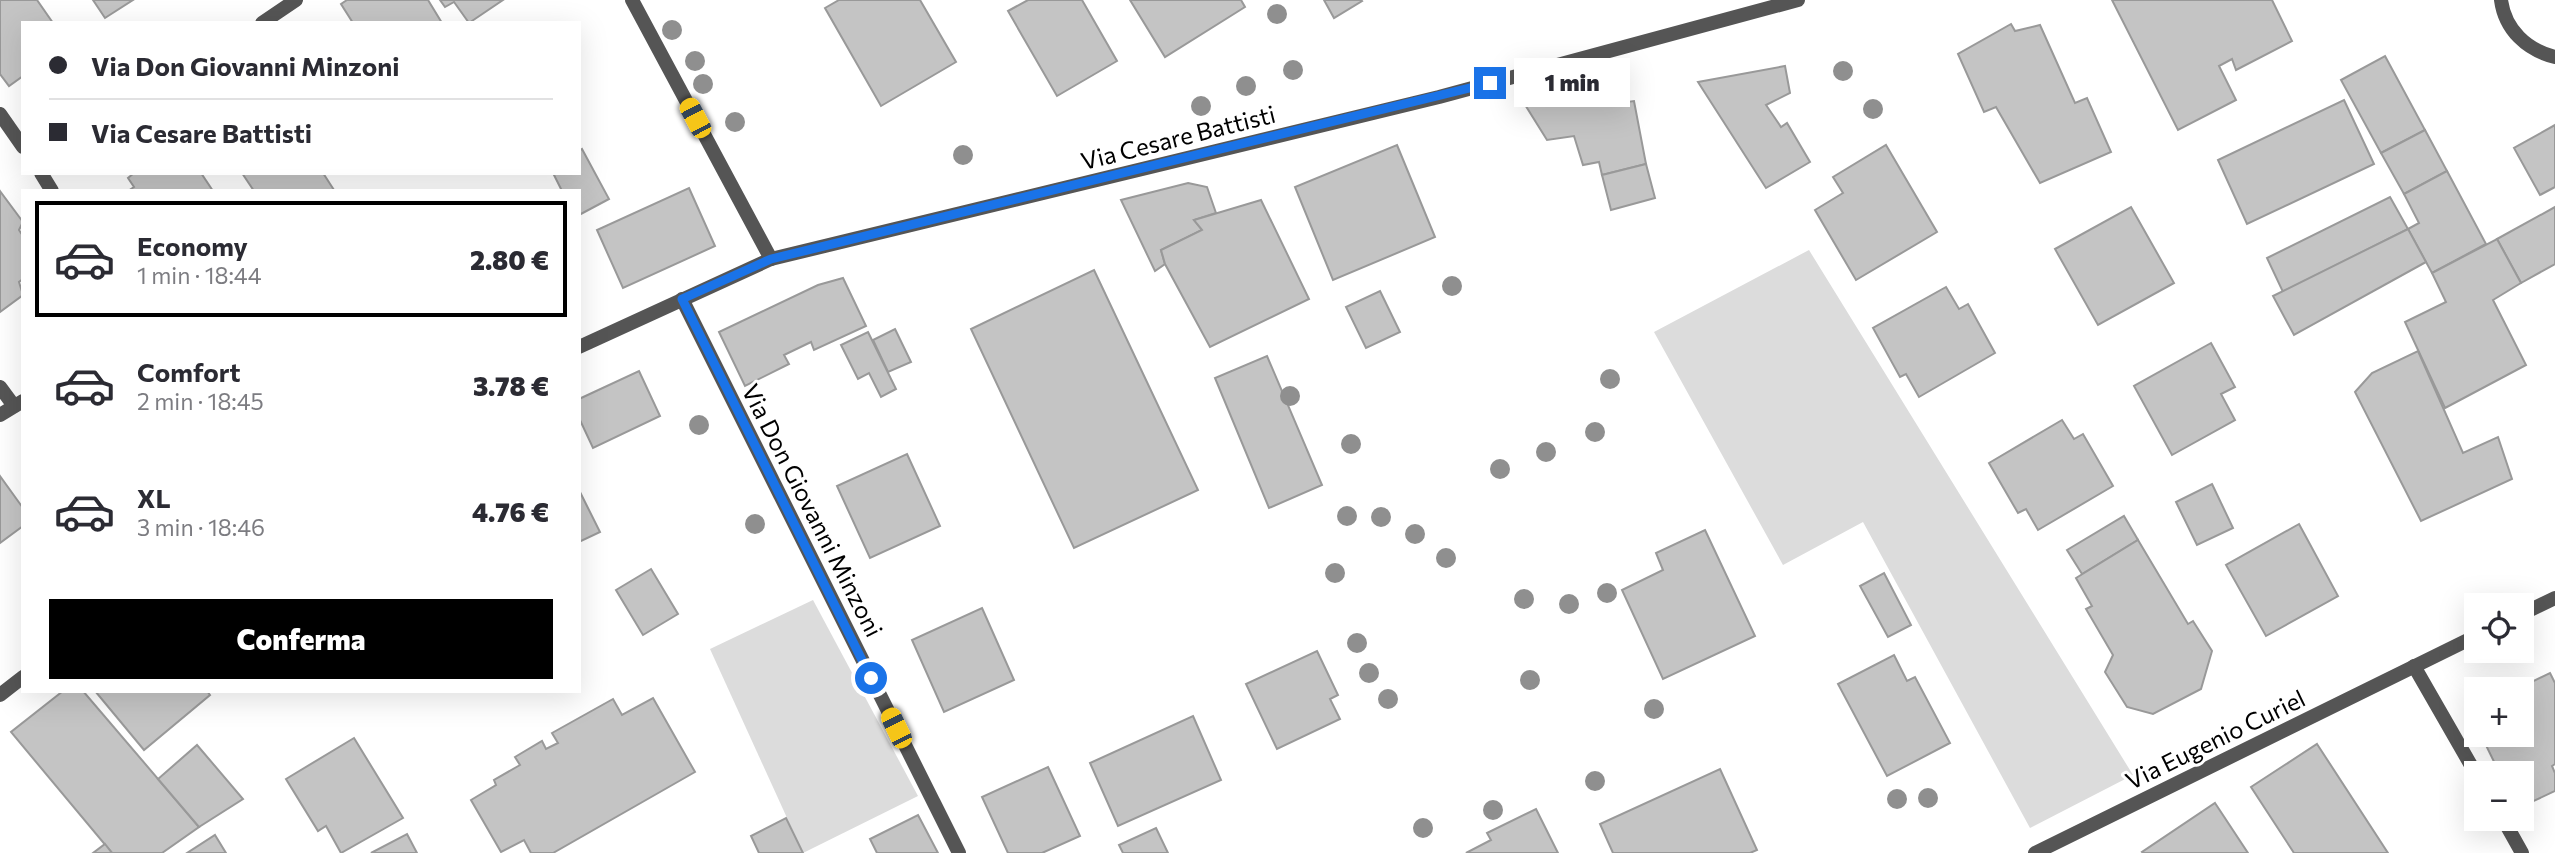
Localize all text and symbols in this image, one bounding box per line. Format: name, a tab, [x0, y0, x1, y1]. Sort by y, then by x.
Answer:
text: Via Don Giovanni Minzoni	[91, 50, 399, 81]
callout: 1 min	[1514, 58, 1630, 108]
route end	[1474, 67, 1506, 99]
text: 1 min	[1544, 68, 1600, 96]
car	[676, 95, 715, 141]
street label: Via Cesare Battisti	[1078, 99, 1278, 175]
text: Via Cesare Battisti	[91, 117, 312, 148]
icon: car	[53, 228, 116, 291]
text: Economy	[137, 230, 248, 261]
text: 2.80 €	[470, 244, 549, 275]
text: 1 min · 18:44	[137, 261, 261, 289]
icon: car	[53, 354, 116, 417]
text: Comfort	[137, 356, 240, 387]
text: 3.78 €	[473, 370, 549, 401]
street label: Via Don Giovanni Minzoni	[737, 379, 889, 641]
text: 2 min · 18:45	[137, 387, 264, 415]
icon: car	[53, 480, 116, 543]
text: XL	[137, 482, 171, 513]
text: 4.76 €	[472, 496, 549, 527]
text: 3 min · 18:46	[137, 513, 265, 541]
map controls	[2464, 593, 2534, 831]
button: locate	[2464, 593, 2534, 663]
button: Conferma	[49, 599, 553, 679]
route start	[855, 662, 887, 694]
button: +	[2464, 677, 2534, 747]
street label: Via Eugenio Curiel	[2121, 683, 2309, 795]
car	[878, 705, 915, 751]
button: −	[2464, 761, 2534, 831]

